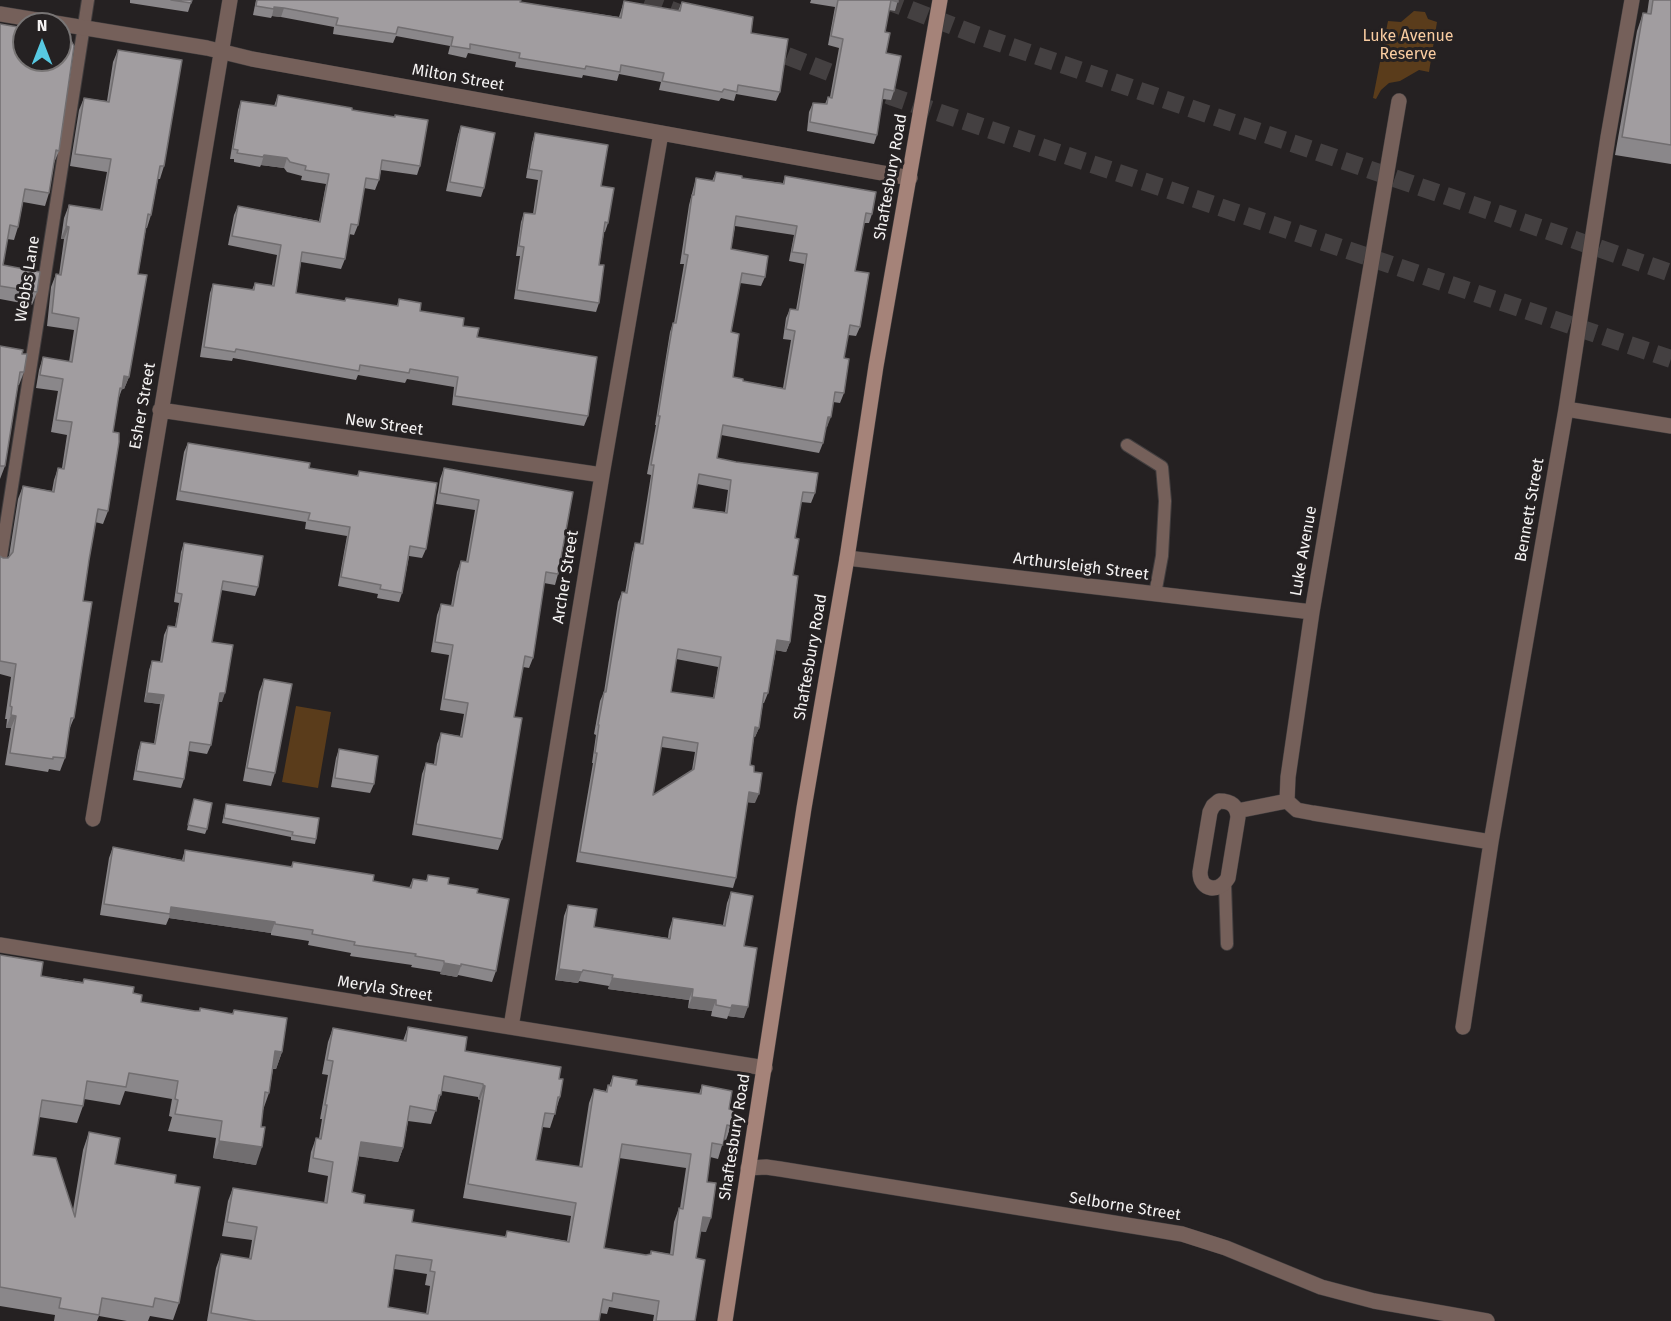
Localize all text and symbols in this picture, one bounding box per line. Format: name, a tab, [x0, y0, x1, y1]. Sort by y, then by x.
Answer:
north arrow	[12, 12, 72, 72]
text: N	[37, 16, 47, 35]
park label: Luke Avenue Reserve	[1362, 27, 1454, 65]
street label: Milton Street	[410, 60, 506, 96]
street label: Shaftesbury Road	[870, 112, 912, 242]
street label: Webbs Lane	[12, 234, 44, 324]
street label: Esher Street	[126, 361, 160, 451]
street label: New Street	[344, 410, 424, 440]
street label: Bennett Street	[1511, 457, 1549, 563]
street label: Luke Avenue	[1287, 504, 1321, 598]
street label: Archer Street	[549, 529, 583, 625]
street label: Arthursleigh Street	[1012, 549, 1150, 585]
street label: Shaftesbury Road	[790, 592, 832, 722]
street label: Meryla Street	[336, 972, 434, 1006]
street label: Shaftesbury Road	[716, 1072, 754, 1202]
street label: Selborne Street	[1068, 1189, 1182, 1225]

